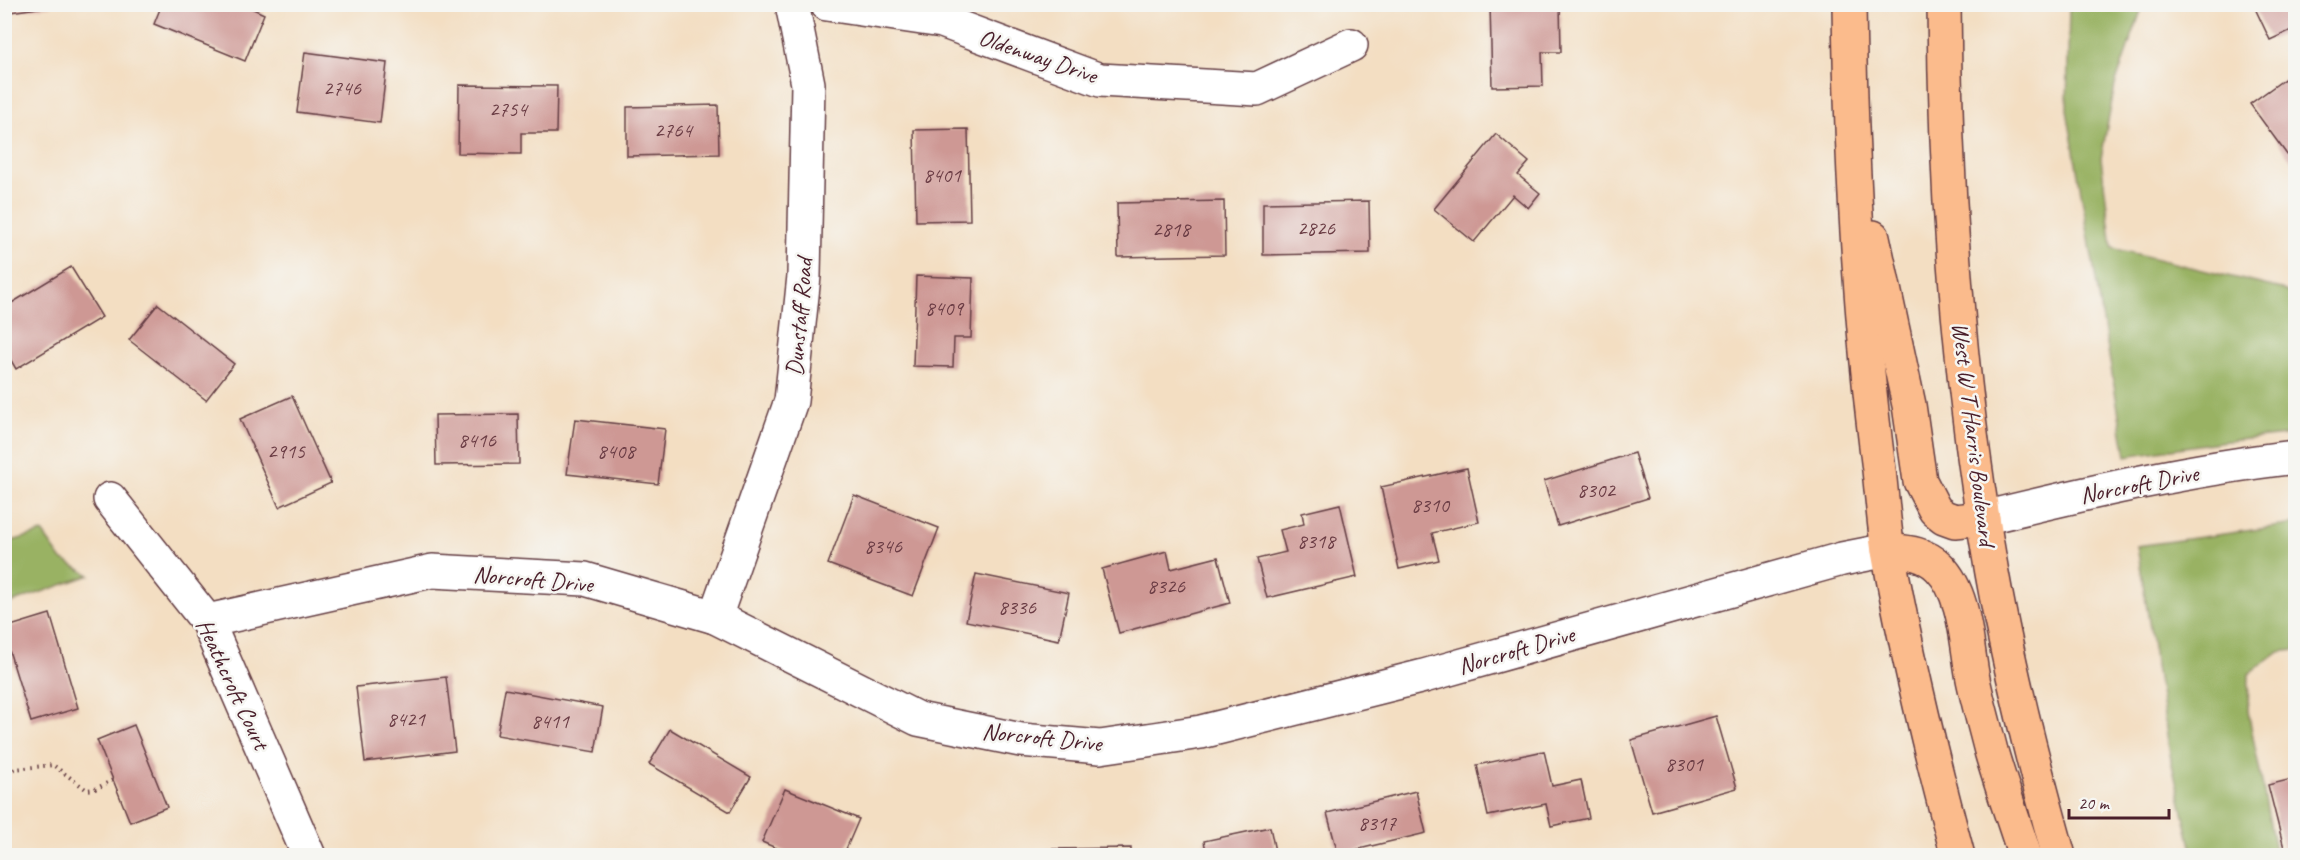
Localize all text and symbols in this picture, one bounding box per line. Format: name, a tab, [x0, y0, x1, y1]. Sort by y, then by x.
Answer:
street label: Oldenway Drive	[975, 22, 1103, 91]
house number: 2746	[323, 75, 361, 101]
house number: 2754	[489, 96, 529, 122]
house number: 2764	[654, 117, 694, 143]
house number: 8401	[923, 162, 962, 188]
house number: 2826	[1297, 215, 1335, 241]
house number: 2818	[1152, 216, 1192, 242]
street label: Dunstaff Road	[779, 253, 819, 377]
house number: 8409	[925, 295, 964, 321]
street label: West W T Harris Boulevard	[1945, 321, 2003, 551]
house number: 8416	[458, 427, 496, 453]
house number: 2915	[267, 438, 306, 464]
house number: 8408	[597, 438, 637, 464]
street label: Norcroft Drive	[2077, 457, 2203, 510]
house number: 8302	[1577, 477, 1616, 503]
house number: 8310	[1411, 492, 1450, 518]
house number: 8318	[1297, 528, 1337, 554]
house number: 8346	[864, 533, 902, 559]
street label: Norcroft Drive	[472, 559, 596, 599]
house number: 8326	[1147, 573, 1185, 599]
house number: 8336	[998, 594, 1036, 620]
street label: Heathcroft Court	[190, 614, 277, 756]
street label: Norcroft Drive	[1454, 618, 1580, 681]
house number: 8421	[387, 706, 426, 732]
house number: 8411	[531, 708, 570, 734]
street label: Norcroft Drive	[981, 716, 1105, 758]
house number: 8301	[1665, 751, 1704, 777]
scale bar	[2069, 782, 2170, 820]
text: 20 m	[2078, 792, 2111, 814]
house number: 8317	[1358, 810, 1397, 836]

